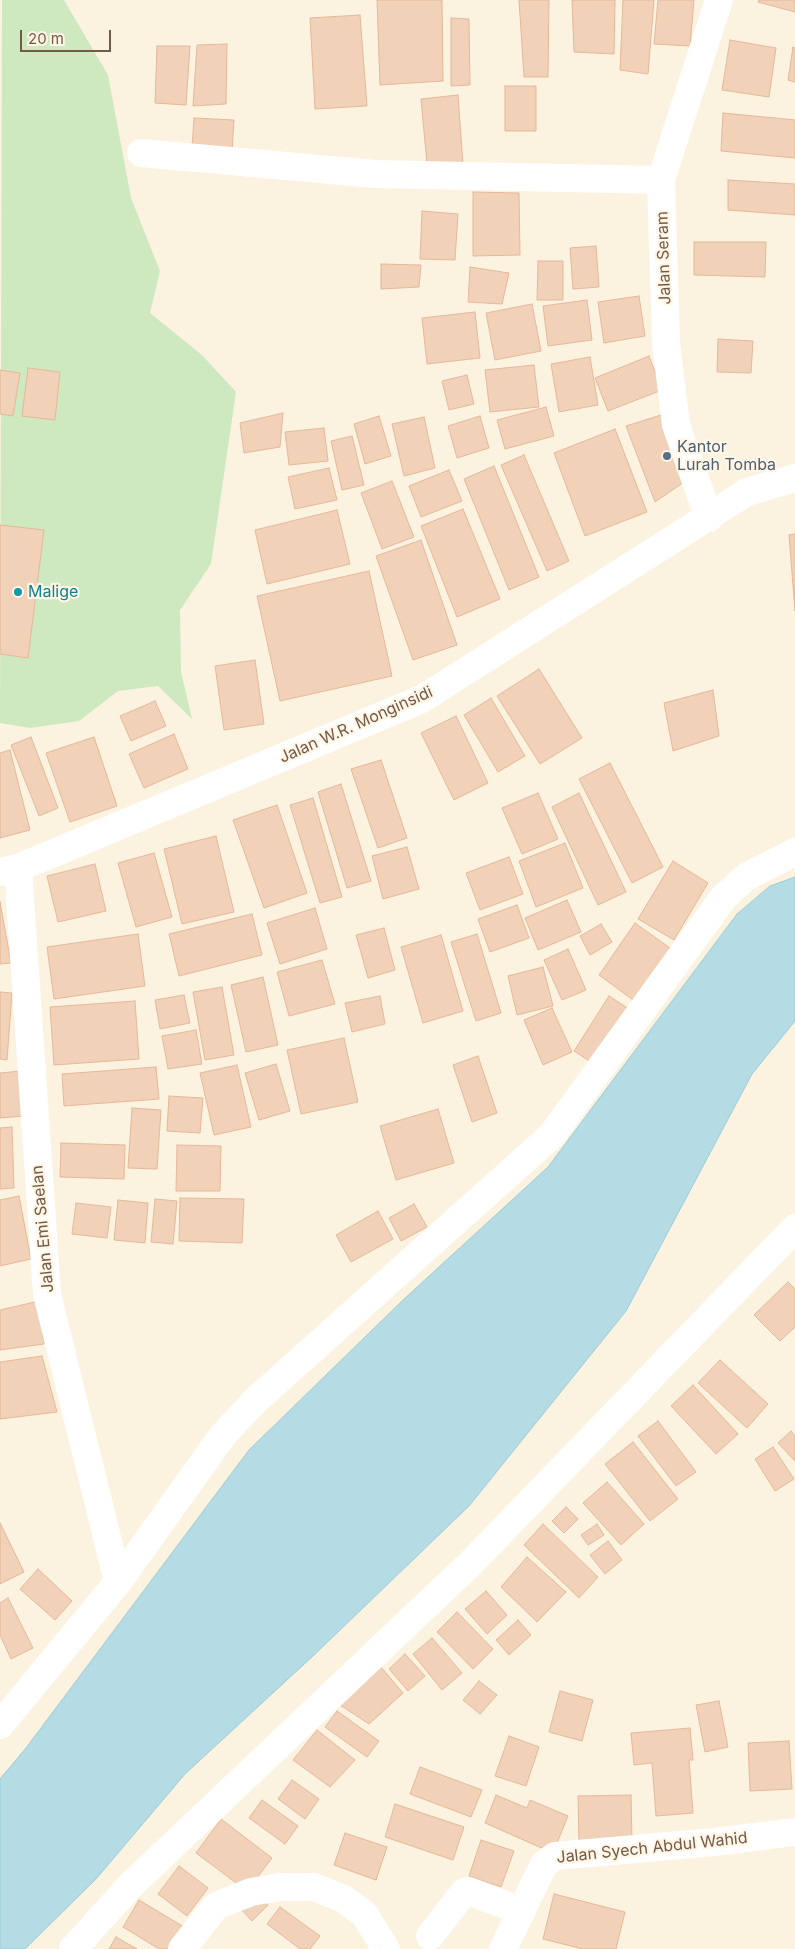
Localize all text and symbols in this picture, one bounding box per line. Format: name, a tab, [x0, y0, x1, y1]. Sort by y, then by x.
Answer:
scale bar	[22, 20, 114, 52]
text: 20 m	[28, 29, 64, 48]
street label: Jalan Seram	[653, 211, 675, 305]
place label: Kantor Lurah Tomba	[677, 437, 776, 475]
marker: Kantor Lurah Tomba	[661, 450, 673, 462]
place label: Malige	[28, 582, 78, 602]
marker: Malige	[12, 586, 24, 598]
street label: Jalan W.R. Monginsidi	[276, 683, 436, 767]
street label: Jalan Emi Saelan	[28, 1164, 58, 1294]
street label: Jalan Syech Abdul Wahid	[556, 1828, 748, 1868]

